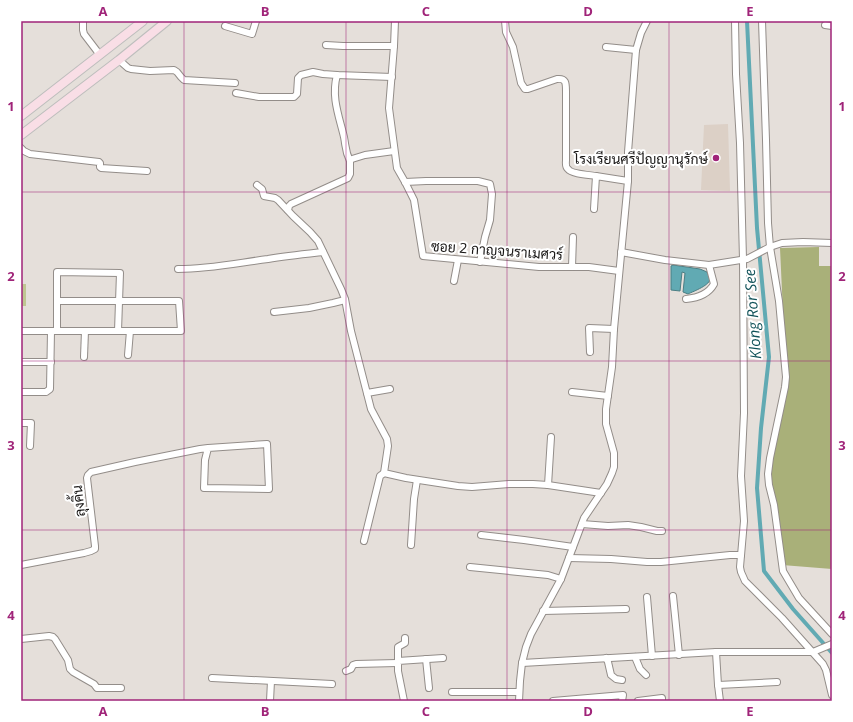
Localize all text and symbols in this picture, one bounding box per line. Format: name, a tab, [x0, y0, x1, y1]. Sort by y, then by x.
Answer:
text: A	[99, 2, 108, 20]
text: B	[261, 2, 270, 20]
text: C	[422, 2, 430, 20]
text: D	[583, 2, 593, 20]
text: E	[746, 2, 754, 20]
text: 1	[7, 97, 15, 115]
text: 1	[838, 97, 846, 115]
place label: โรงเรียนศรีปัญญานุรักษ์	[573, 149, 709, 169]
marker: โรงเรียนศรีปัญญานุรักษ์	[711, 153, 721, 163]
street label: ซอย 2 กาญจนราเมศวร์	[430, 236, 564, 264]
text: 2	[7, 267, 15, 285]
text: 2	[838, 267, 846, 285]
water label: Klong Ror See	[739, 268, 765, 360]
text: 3	[7, 436, 15, 454]
text: 3	[838, 436, 846, 454]
street label: ลุงคิ้น	[66, 484, 90, 518]
text: 4	[7, 606, 15, 624]
text: 4	[838, 606, 846, 624]
text: A	[99, 702, 108, 720]
text: B	[261, 702, 270, 720]
text: C	[422, 702, 430, 720]
text: D	[583, 702, 593, 720]
text: E	[746, 702, 754, 720]

